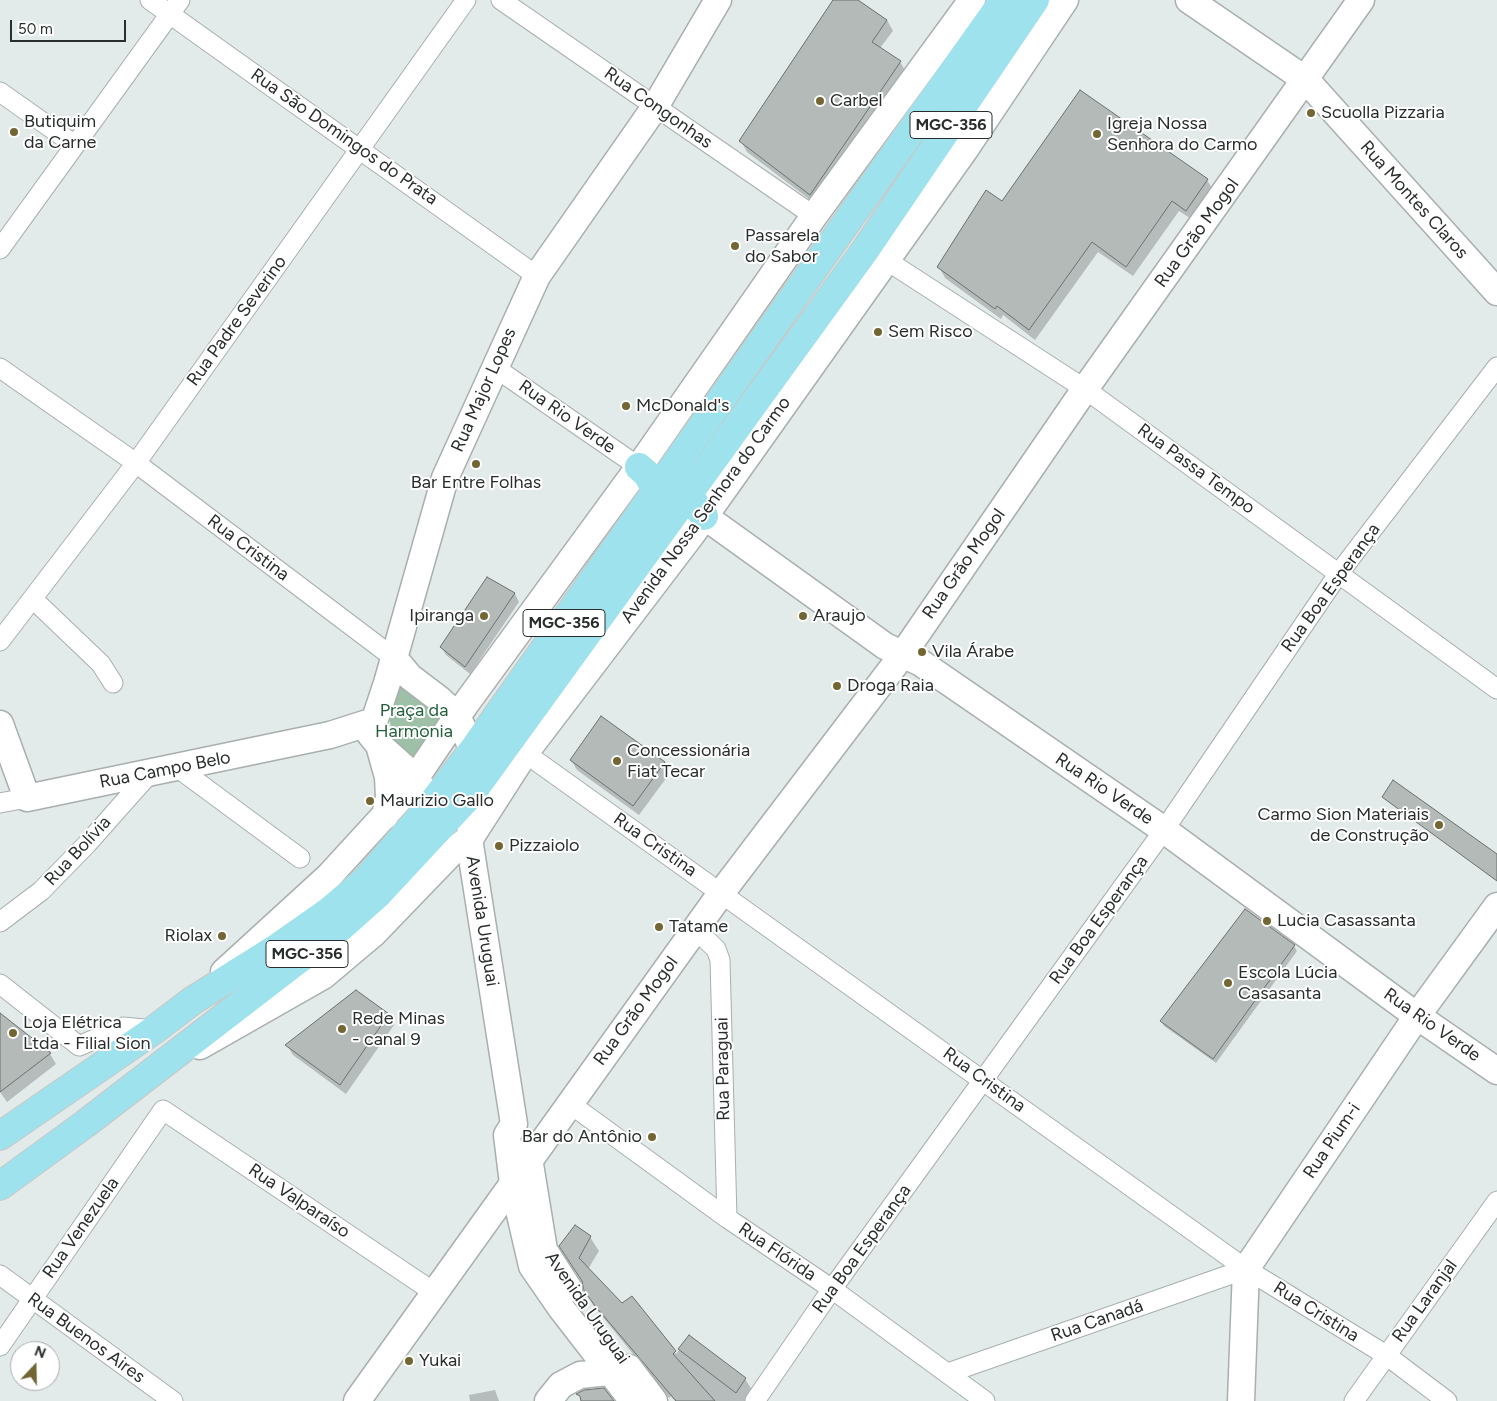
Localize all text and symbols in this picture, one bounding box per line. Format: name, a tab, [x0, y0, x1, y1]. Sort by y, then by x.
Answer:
scale bar	[12, 10, 129, 42]
text: 50 m	[18, 20, 53, 38]
street label: Rua Congonhas	[600, 63, 716, 153]
street label: Rua São Domingos do Prata	[246, 64, 442, 210]
place label: Carbel	[830, 90, 883, 112]
marker: Carbel	[814, 95, 826, 107]
place label: Scuolla Pizzaria	[1321, 102, 1445, 124]
marker: Scuolla Pizzaria	[1305, 107, 1317, 119]
place label: Butiquim da Carne	[24, 111, 96, 154]
road number: MGC-356	[910, 112, 992, 138]
place label: Igreja Nossa Senhora do Carmo	[1107, 113, 1258, 156]
marker: Butiquim da Carne	[8, 126, 20, 138]
marker: Igreja Nossa Senhora do Carmo	[1091, 128, 1103, 140]
street label: Rua Montes Claros	[1355, 137, 1473, 263]
street label: Rua Grão Mogol	[1150, 174, 1244, 292]
place label: Passarela do Sabor	[745, 225, 819, 268]
marker: Passarela do Sabor	[729, 240, 741, 252]
street label: Rua Padre Severino	[183, 252, 291, 390]
place label: Sem Risco	[888, 321, 973, 343]
street label: Rua Major Lopes	[447, 324, 521, 456]
marker: Sem Risco	[872, 326, 884, 338]
street label: Rua Rio Verde	[514, 376, 620, 458]
street label: Avenida Nossa Senhora do Carmo	[617, 393, 795, 627]
place label: McDonald's	[636, 395, 730, 417]
marker: McDonald's	[620, 400, 632, 412]
street label: Rua Passa Tempo	[1133, 419, 1259, 519]
marker: Bar Entre Folhas	[470, 458, 482, 470]
place label: Bar Entre Folhas	[411, 472, 541, 494]
street label: Rua Grão Mogol	[918, 505, 1010, 623]
street label: Rua Cristina	[203, 510, 293, 586]
street label: Rua Boa Esperança	[1277, 519, 1385, 657]
place label: Ipiranga	[409, 605, 474, 627]
place label: Araujo	[813, 605, 866, 627]
marker: Ipiranga	[478, 610, 490, 622]
road number: MGC-356	[523, 610, 605, 636]
marker: Araujo	[797, 610, 809, 622]
place label: Vila Árabe	[932, 641, 1014, 663]
marker: Vila Árabe	[916, 646, 928, 658]
place label: Droga Raia	[847, 675, 934, 697]
marker: Droga Raia	[831, 680, 843, 692]
park label: Praça da Harmonia	[375, 700, 453, 742]
place label: Concessionária Fiat Tecar	[627, 740, 750, 782]
street label: Rua Campo Belo	[98, 747, 232, 793]
street label: Rua Rio Verde	[1051, 748, 1157, 830]
marker: Concessionária Fiat Tecar	[611, 755, 623, 767]
place label: Maurizio Gallo	[380, 790, 494, 812]
marker: Maurizio Gallo	[364, 795, 376, 807]
place label: Carmo Sion Materiais de Construção	[1257, 804, 1429, 846]
street label: Rua Cristina	[609, 808, 701, 882]
street label: Rua Bolívia	[40, 812, 116, 890]
marker: Carmo Sion Materiais de Construção	[1433, 819, 1445, 831]
place label: Pizzaiolo	[509, 835, 579, 857]
marker: Pizzaiolo	[493, 840, 505, 852]
street label: Rua Boa Esperança	[1045, 851, 1153, 989]
street label: Avenida Uruguai	[461, 854, 503, 988]
place label: Lucia Casassanta	[1277, 910, 1416, 932]
marker: Lucia Casassanta	[1261, 915, 1273, 927]
place label: Tatame	[669, 916, 728, 938]
marker: Tatame	[653, 921, 665, 933]
place label: Riolax	[164, 925, 212, 947]
marker: Riolax	[216, 930, 228, 942]
road number: MGC-356	[266, 941, 348, 968]
street label: Rua Grão Mogol	[589, 952, 683, 1070]
place label: Escola Lúcia Casasanta	[1238, 962, 1337, 1004]
marker: Escola Lúcia Casasanta	[1222, 977, 1234, 989]
street label: Rua Rio Verde	[1379, 984, 1485, 1066]
place label: Rede Minas - canal 9	[352, 1008, 445, 1050]
place label: Loja Elétrica Ltda - Filial Sion	[23, 1012, 151, 1054]
street label: Rua Paraguai	[711, 1017, 735, 1121]
marker: Rede Minas - canal 9	[336, 1023, 348, 1035]
marker: Loja Elétrica Ltda - Filial Sion	[7, 1027, 19, 1039]
street label: Rua Cristina	[939, 1043, 1029, 1117]
street label: Rua Pium-i	[1299, 1099, 1365, 1183]
place label: Bar do Antônio	[522, 1126, 642, 1148]
marker: Bar do Antônio	[646, 1131, 658, 1143]
street label: Rua Valparaíso	[244, 1159, 354, 1243]
street label: Rua Venezuela	[38, 1173, 124, 1283]
street label: Rua Boa Esperança	[808, 1180, 916, 1318]
street label: Rua Flórida	[734, 1218, 820, 1286]
street label: Avenida Uruguai	[540, 1248, 634, 1368]
street label: Rua Laranjal	[1388, 1256, 1462, 1346]
street label: Rua Cristina	[1269, 1277, 1363, 1347]
street label: Rua Buenos Aires	[23, 1288, 149, 1388]
street label: Rua Canadá	[1048, 1295, 1146, 1347]
north arrow	[10, 1341, 60, 1391]
text: N	[32, 1343, 48, 1362]
place label: Yukai	[419, 1350, 461, 1372]
marker: Yukai	[403, 1355, 415, 1367]

